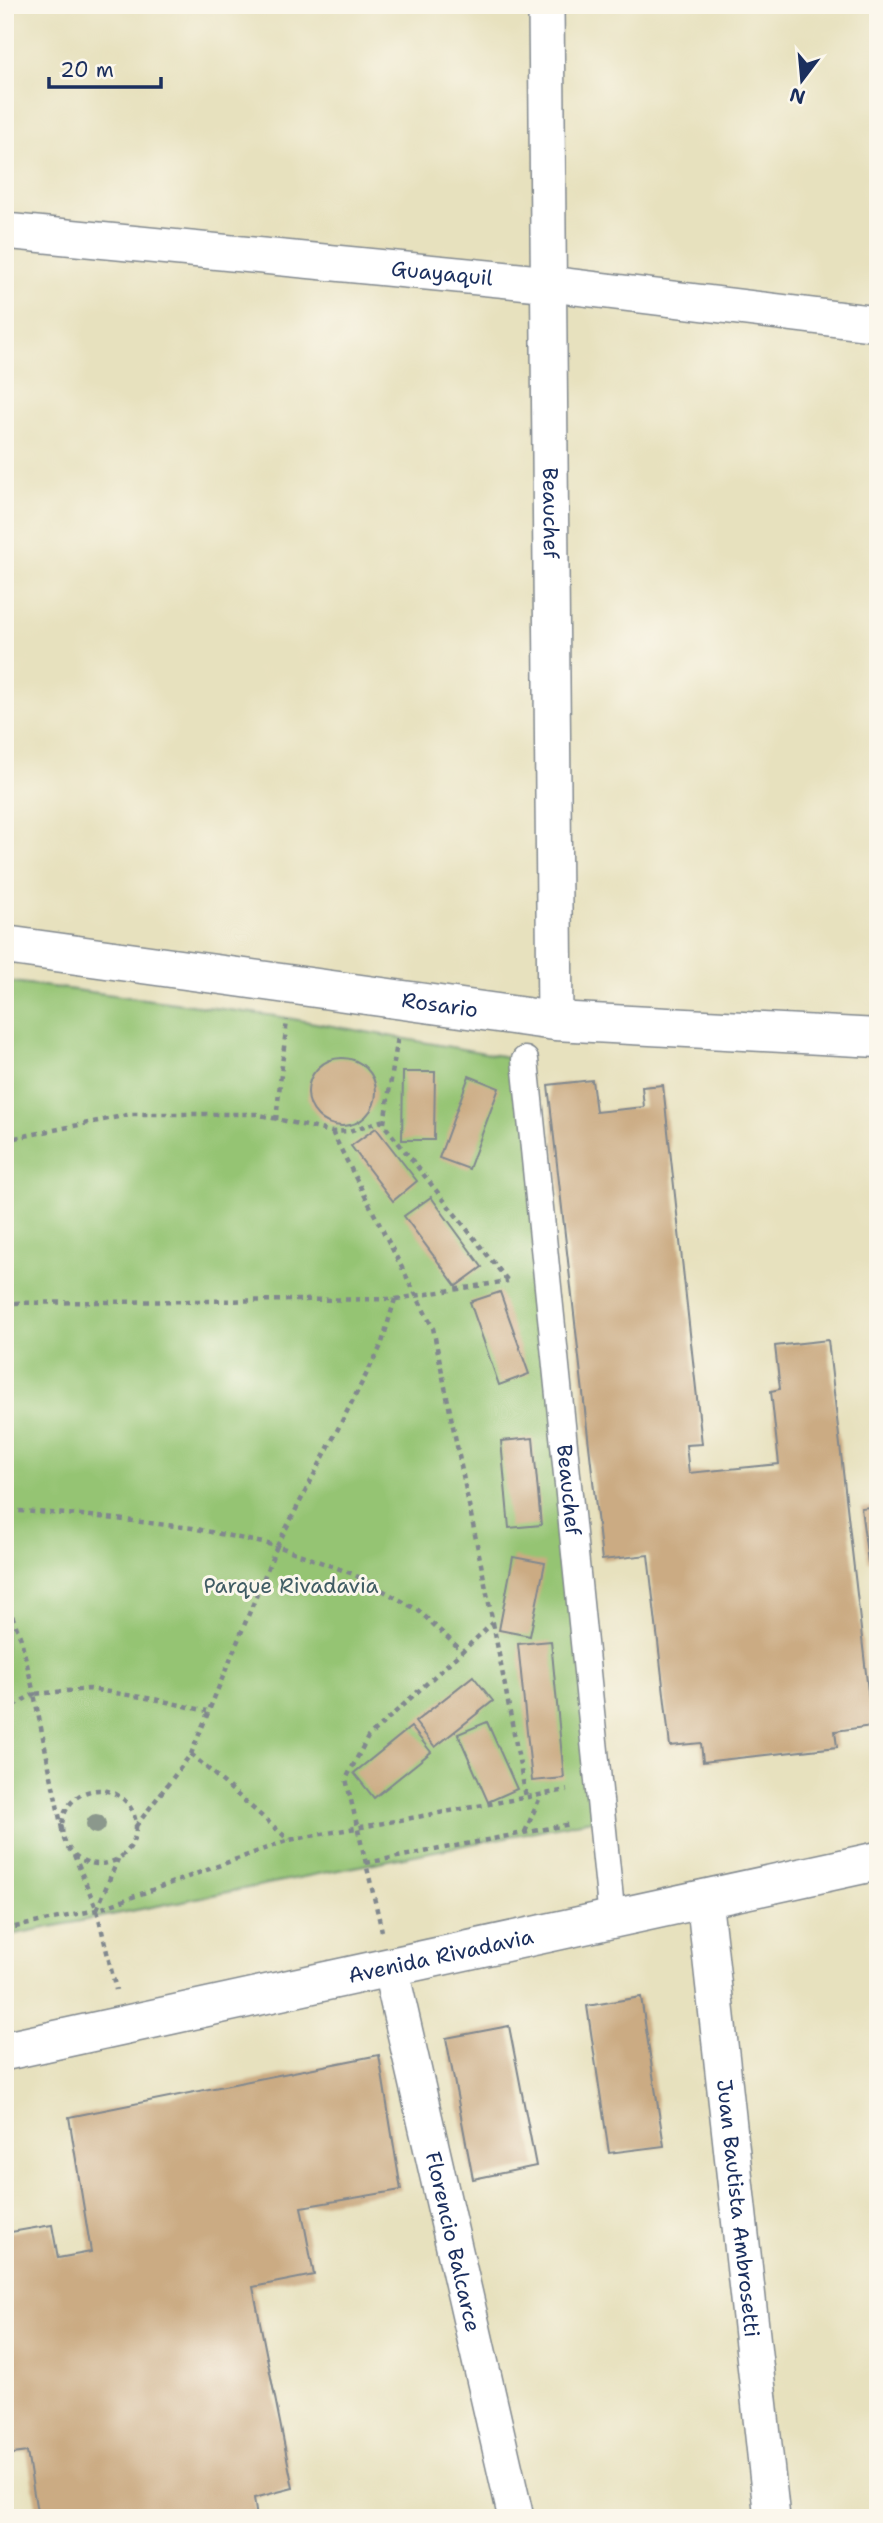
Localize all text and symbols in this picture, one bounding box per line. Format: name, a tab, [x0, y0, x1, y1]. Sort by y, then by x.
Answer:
scale bar	[49, 46, 161, 90]
north arrow	[768, 46, 838, 116]
text: 20 m	[60, 56, 114, 84]
text: N	[787, 82, 808, 110]
street label: Guayaquil	[390, 255, 495, 292]
street label: Beauchef	[536, 467, 565, 559]
street label: Rosario	[400, 986, 480, 1024]
street label: Beauchef	[550, 1443, 587, 1537]
park label: Parque Rivadavia	[203, 1572, 379, 1600]
street label: Avenida Rivadavia	[346, 1922, 536, 1990]
street label: Juan Bautista Ambrosetti	[710, 2078, 766, 2339]
street label: Florencio Balcarce	[419, 2149, 487, 2335]

